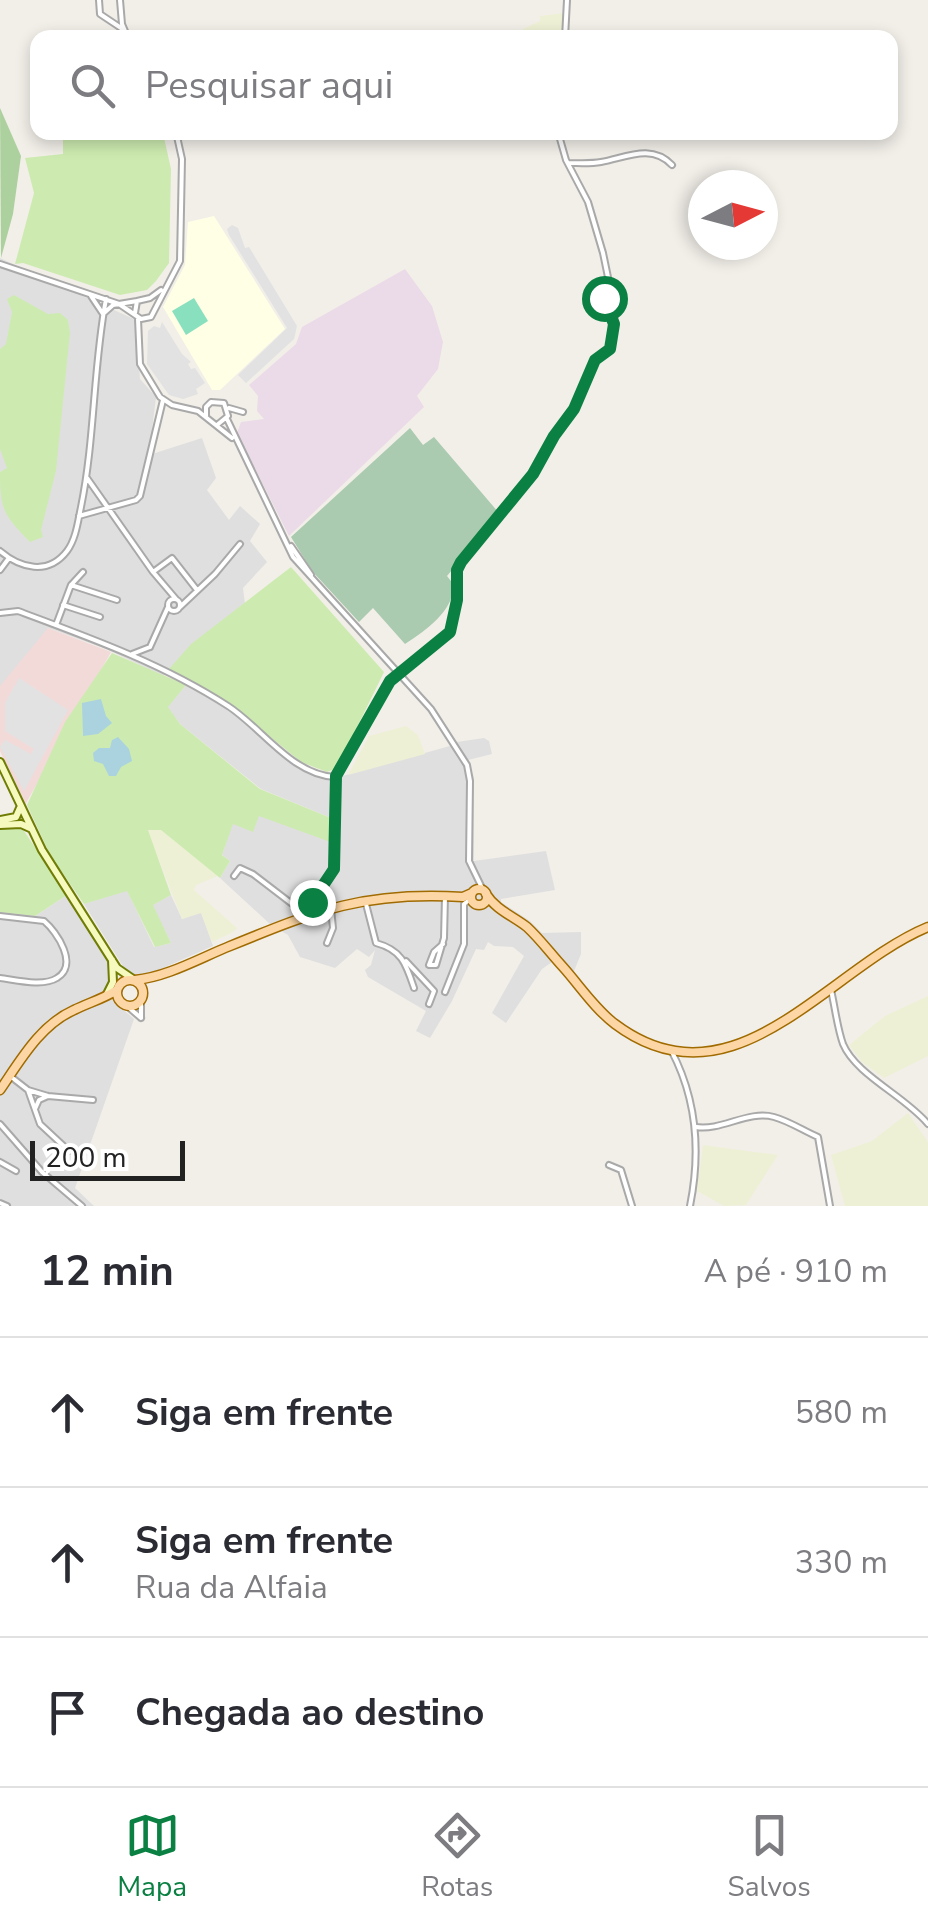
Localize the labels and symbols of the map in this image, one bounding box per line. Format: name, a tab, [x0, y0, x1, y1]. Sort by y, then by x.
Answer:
north arrow	[688, 170, 778, 260]
route start	[582, 276, 628, 322]
route end	[290, 880, 336, 926]
scale bar	[30, 1136, 185, 1180]

